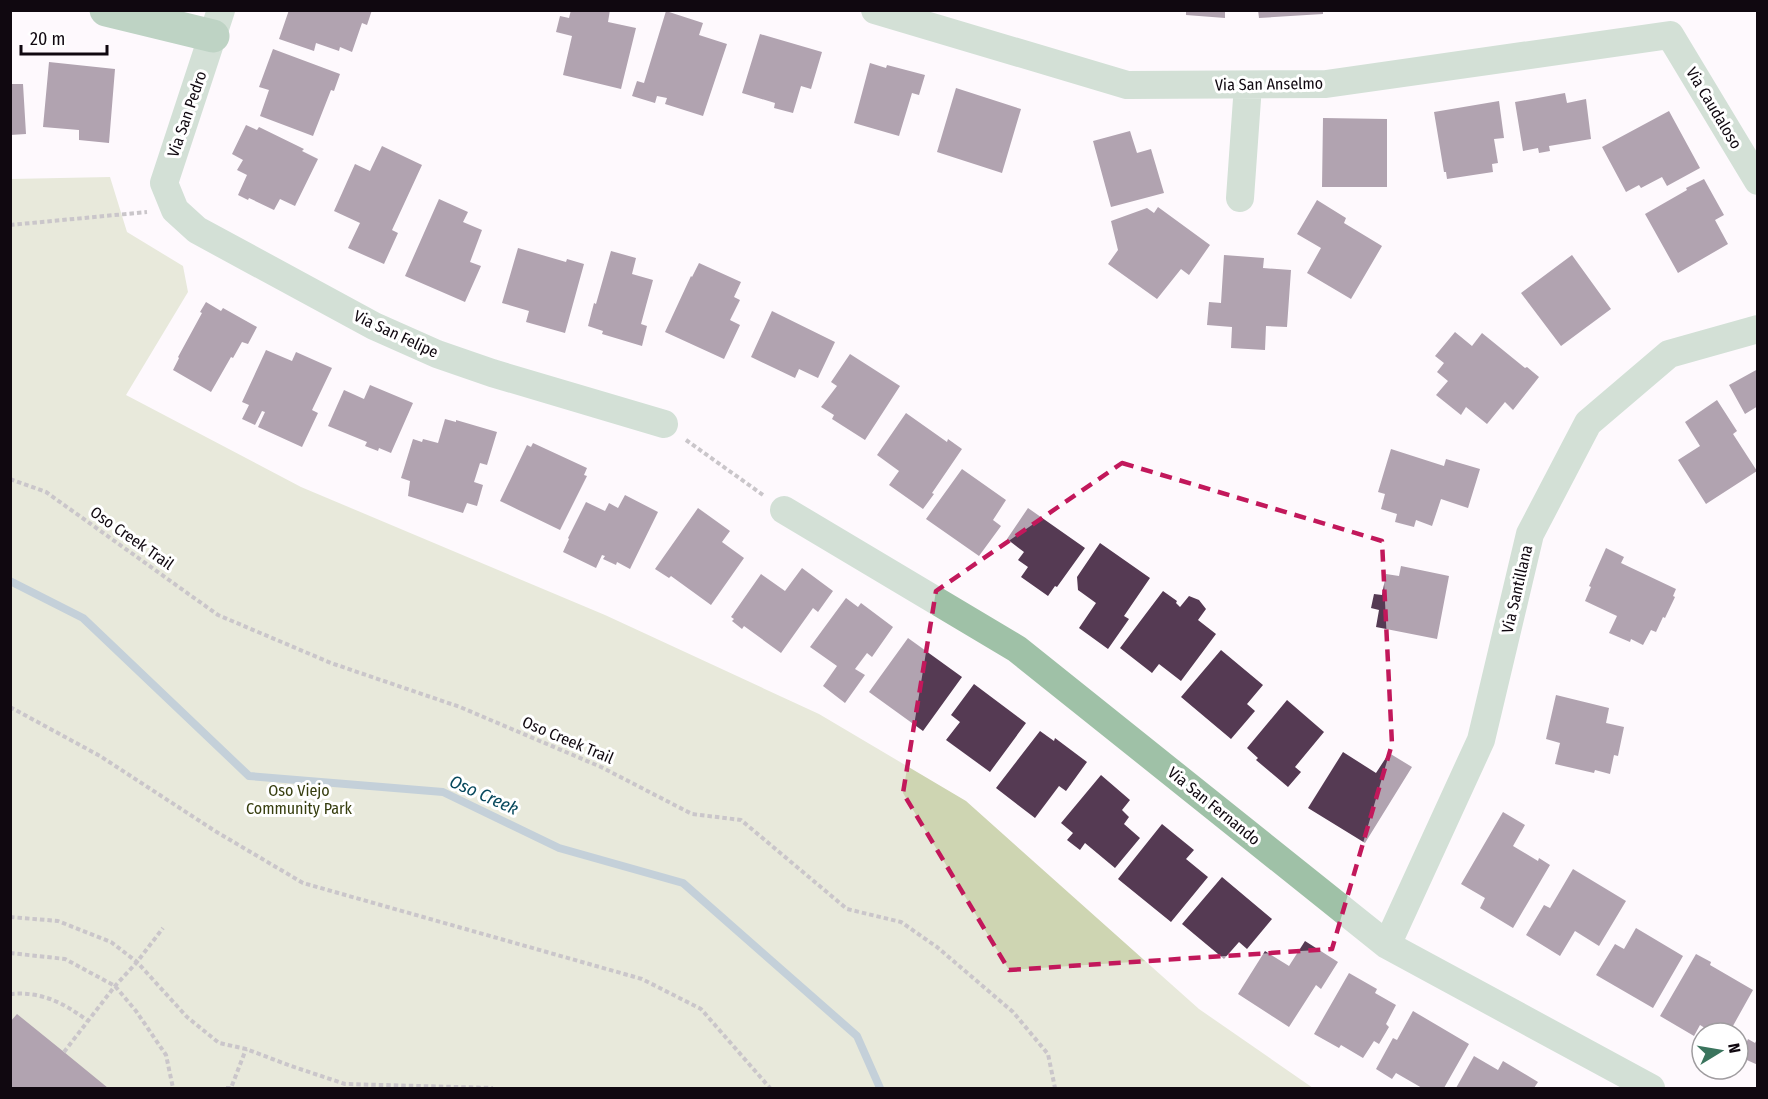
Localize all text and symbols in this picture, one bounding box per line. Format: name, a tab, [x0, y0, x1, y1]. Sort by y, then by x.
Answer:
scale bar	[21, 18, 106, 56]
text: 20 m	[30, 28, 65, 50]
street label: Via Caudaloso	[1682, 64, 1746, 152]
street label: Via San Pedro	[163, 69, 211, 159]
street label: Via San Anselmo	[1215, 74, 1323, 94]
street label: Via San Felipe	[351, 306, 441, 362]
street label: Oso Creek Trail	[87, 502, 177, 574]
street label: Via Santillana	[1498, 543, 1536, 635]
street label: Oso Creek Trail	[520, 712, 616, 768]
street label: Via San Fernando	[1164, 763, 1264, 849]
water label: Oso Creek	[446, 770, 522, 820]
park label: Oso Viejo Community Park	[246, 781, 353, 818]
north arrow	[1690, 1021, 1750, 1081]
text: N	[1724, 1042, 1744, 1055]

